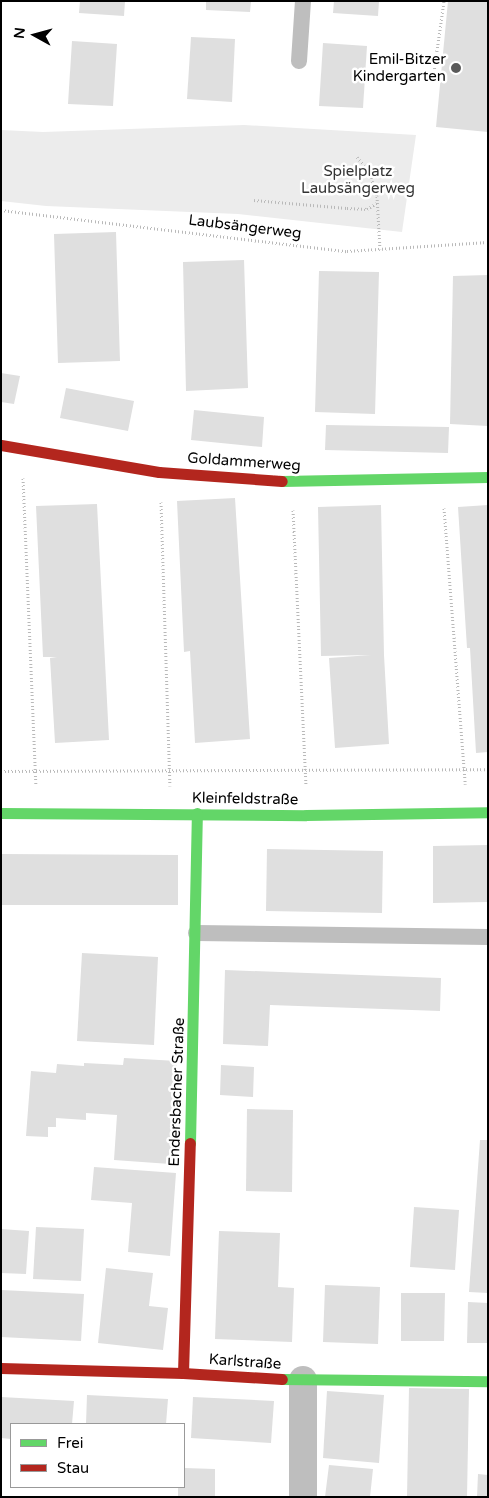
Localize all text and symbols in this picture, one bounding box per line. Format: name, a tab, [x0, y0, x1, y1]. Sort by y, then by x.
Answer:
north arrow	[10, 10, 60, 60]
text: N	[10, 26, 29, 40]
place label: Emil-Bitzer Kindergarten	[353, 50, 446, 85]
marker: Emil-Bitzer Kindergarten	[450, 62, 462, 74]
park label: Spielplatz Laubsängerweg	[301, 162, 415, 197]
street label: Laubsängerweg	[187, 211, 303, 243]
street label: Goldammerweg	[187, 449, 301, 475]
street label: Kleinfeldstraße	[192, 789, 298, 809]
street label: Endersbacher Straße	[165, 1017, 189, 1167]
street label: Karlstraße	[208, 1350, 282, 1374]
legend	[10, 1423, 185, 1488]
text: Frei	[57, 1434, 83, 1452]
text: Stau	[57, 1459, 89, 1477]

